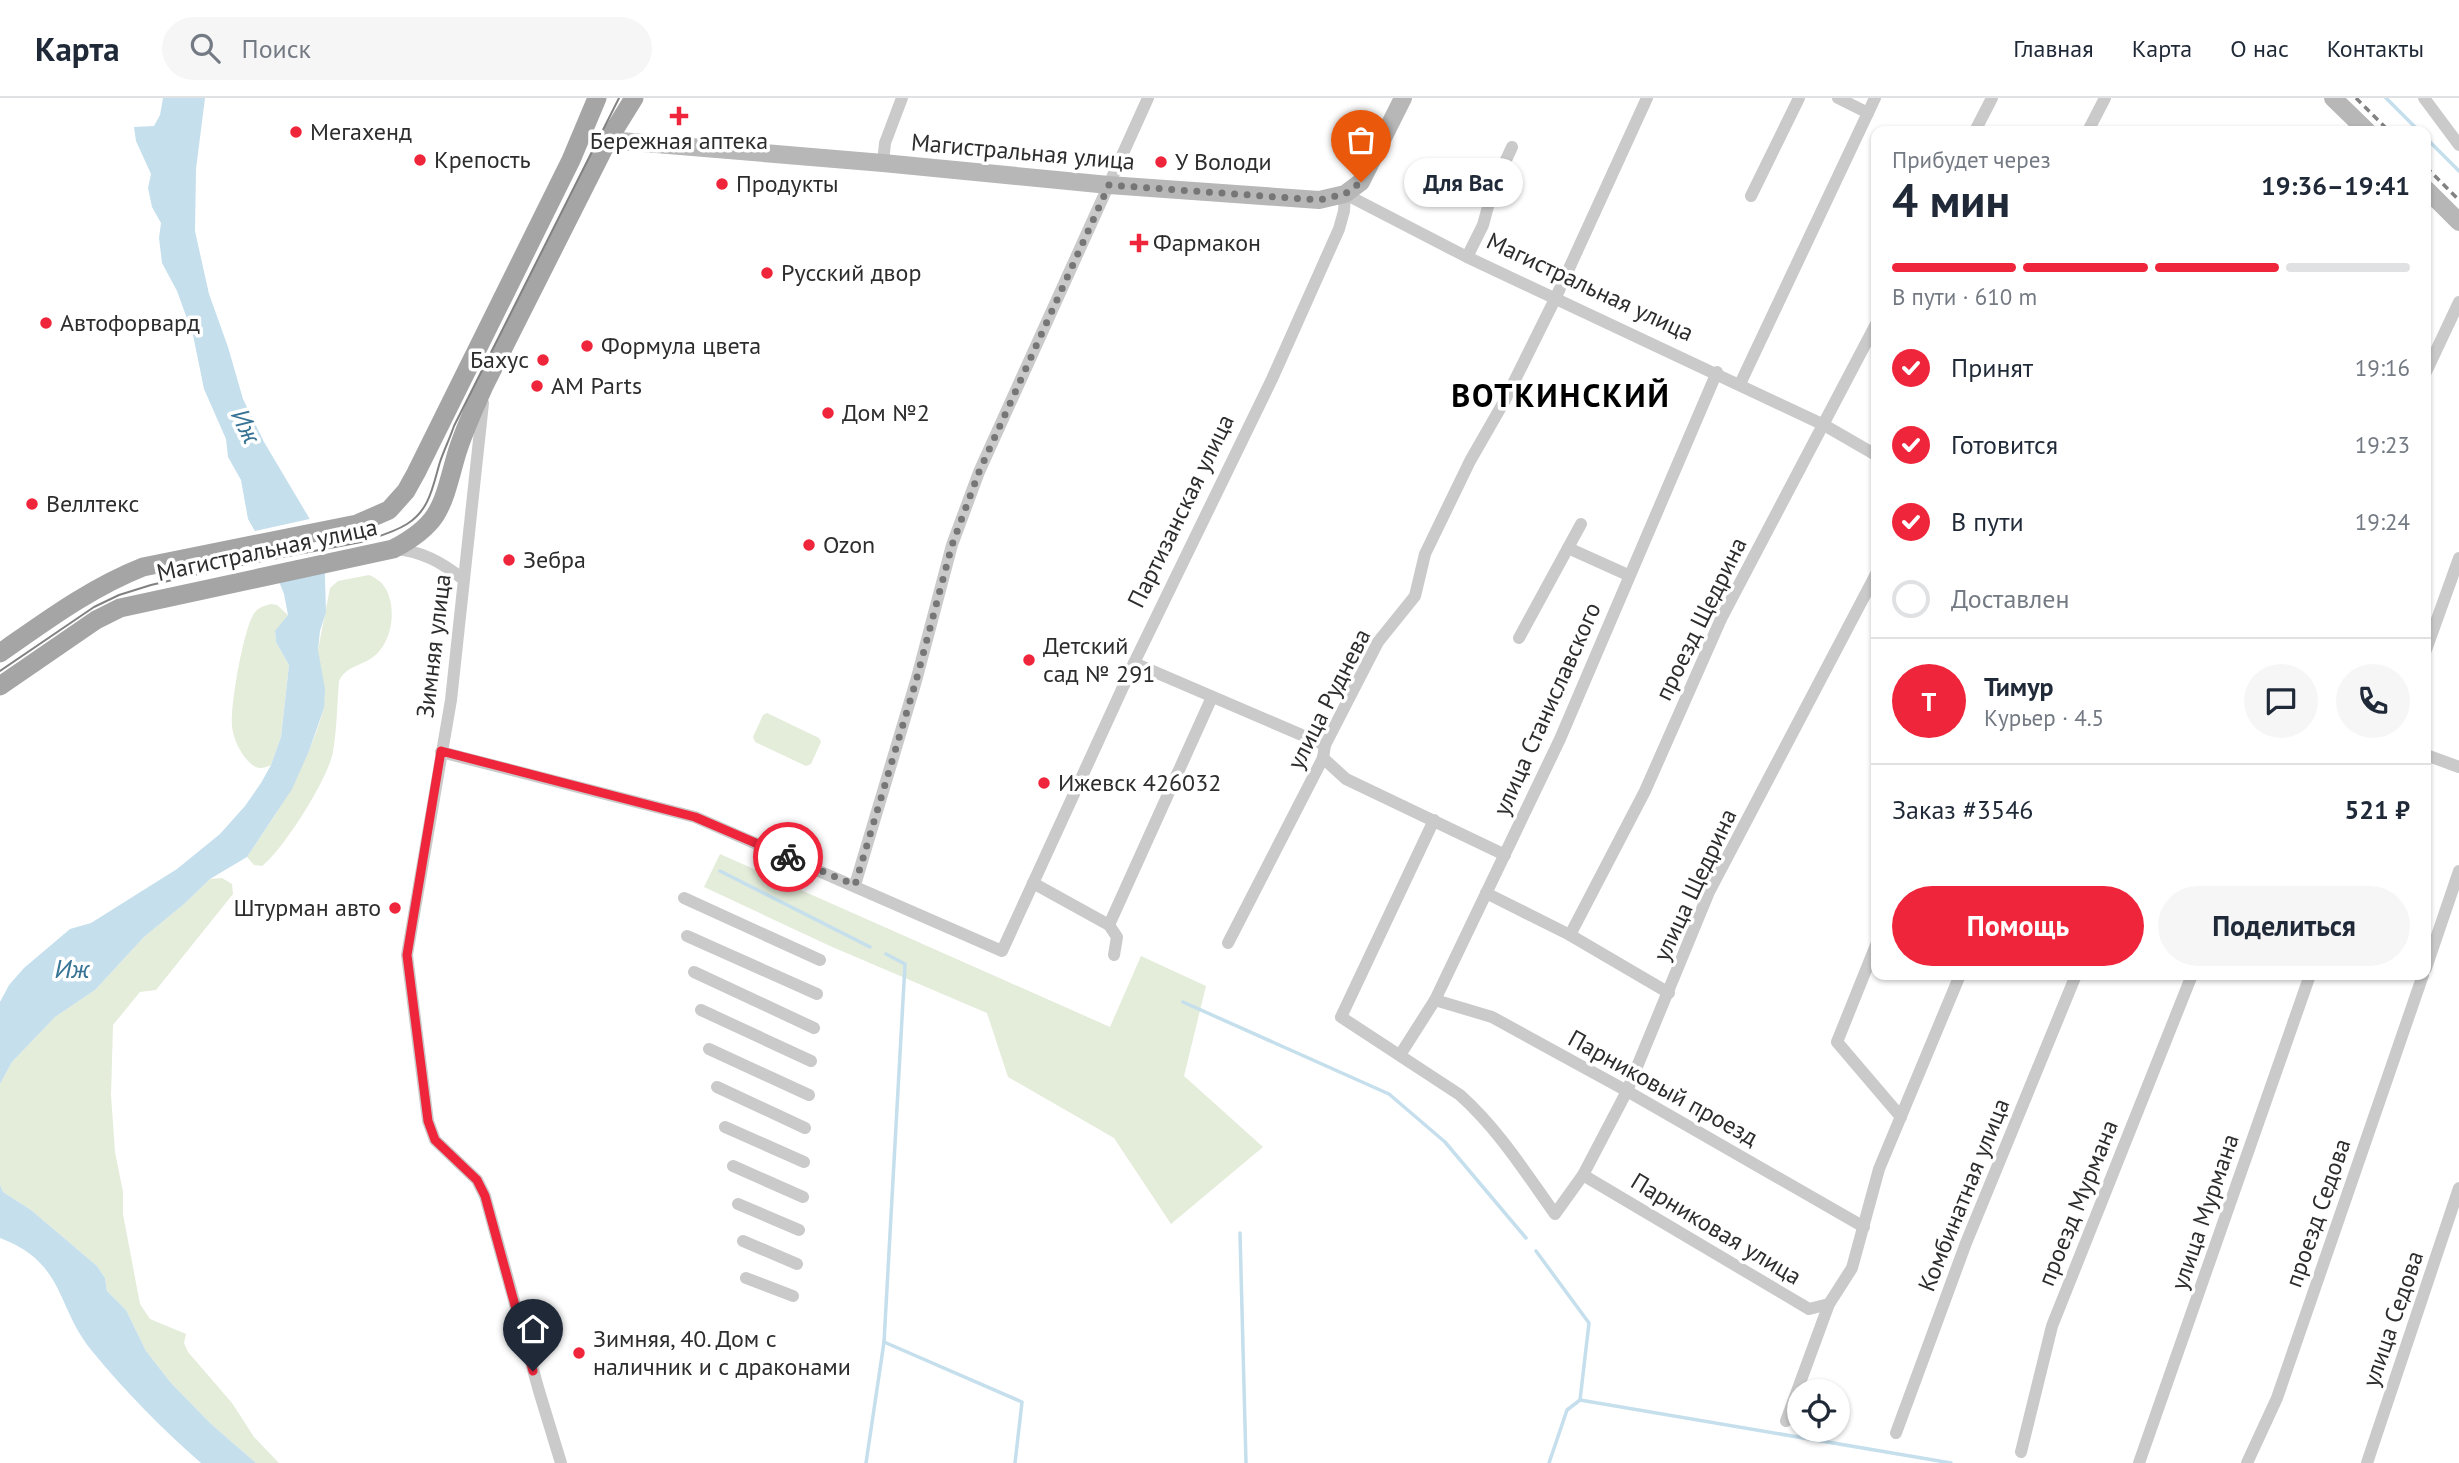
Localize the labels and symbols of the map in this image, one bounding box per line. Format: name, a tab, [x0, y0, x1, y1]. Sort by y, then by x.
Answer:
marker: Бережная аптека	[671, 108, 687, 124]
pin	[1331, 110, 1391, 182]
place label: Мегахенд	[310, 116, 412, 147]
marker: Мегахенд	[288, 124, 304, 140]
place label: Бережная аптека	[590, 125, 768, 156]
street label: Магистральная улица	[910, 126, 1136, 177]
place label: Крепость	[434, 144, 531, 175]
place label: У Володи	[1175, 146, 1272, 177]
marker: Крепость	[412, 152, 428, 168]
marker: У Володи	[1153, 154, 1169, 170]
callout: Для Вас	[1403, 158, 1522, 206]
place label: Продукты	[736, 168, 839, 199]
marker: Продукты	[714, 176, 730, 192]
street label: Магистральная улица	[1482, 225, 1699, 348]
place label: Фармакон	[1153, 227, 1261, 258]
marker: Фармакон	[1131, 235, 1147, 251]
place label: Русский двор	[781, 257, 921, 288]
marker: Русский двор	[759, 265, 775, 281]
place label: Автофорвард	[60, 307, 200, 338]
marker: Автофорвард	[38, 315, 54, 331]
place label: Формула цвета	[601, 330, 761, 361]
marker: Формула цвета	[579, 338, 595, 354]
place label: Бахус	[470, 344, 529, 375]
marker: Бахус	[535, 352, 551, 368]
place label: AM Parts	[551, 370, 642, 401]
district label: ВОТКИНСКИЙ	[1451, 374, 1671, 416]
marker: AM Parts	[529, 378, 545, 394]
place label: Дом №2	[842, 397, 930, 428]
water label: Иж	[224, 403, 269, 449]
marker: Дом №2	[820, 405, 836, 421]
street label: Партизанская улица	[1120, 409, 1241, 613]
place label: Веллтекс	[46, 488, 139, 519]
marker: Веллтекс	[24, 496, 40, 512]
street label: Магистральная улица	[154, 511, 380, 588]
place label: Ozon	[823, 529, 875, 560]
street label: проезд Щедрина	[1648, 532, 1754, 706]
marker: Ozon	[801, 537, 817, 553]
place label: Зебра	[523, 544, 586, 575]
marker: Зебра	[501, 552, 517, 568]
street label: Зимняя улица	[409, 572, 458, 720]
street label: улица Станиславского	[1486, 597, 1608, 820]
street label: улица Руднева	[1280, 623, 1377, 774]
place label: Детский сад № 291	[1043, 630, 1155, 689]
marker: Детский сад № 291	[1021, 652, 1037, 668]
place label: Ижевск 426032	[1058, 767, 1221, 798]
marker: Ижевск 426032	[1036, 775, 1052, 791]
street label: улица Щедрина	[1646, 804, 1743, 966]
courier	[753, 822, 823, 892]
place label: Штурман авто	[234, 892, 381, 923]
marker: Штурман авто	[387, 900, 403, 916]
water label: Иж	[54, 952, 90, 985]
street label: Парниковый проезд	[1563, 1022, 1764, 1153]
street label: Комбинатная улица	[1911, 1094, 2016, 1296]
street label: проезд Мурмана	[2030, 1115, 2125, 1290]
street label: улица Мурмана	[2163, 1130, 2246, 1294]
street label: проезд Седова	[2278, 1134, 2357, 1291]
street label: Парниковая улица	[1625, 1165, 1807, 1292]
street label: улица Седова	[2355, 1247, 2430, 1391]
pin	[503, 1299, 563, 1371]
place label: Зимняя, 40. Дом с наличник и с драконами	[593, 1323, 851, 1382]
marker: Зимняя, 40. Дом с наличник и с драконами	[571, 1345, 587, 1361]

